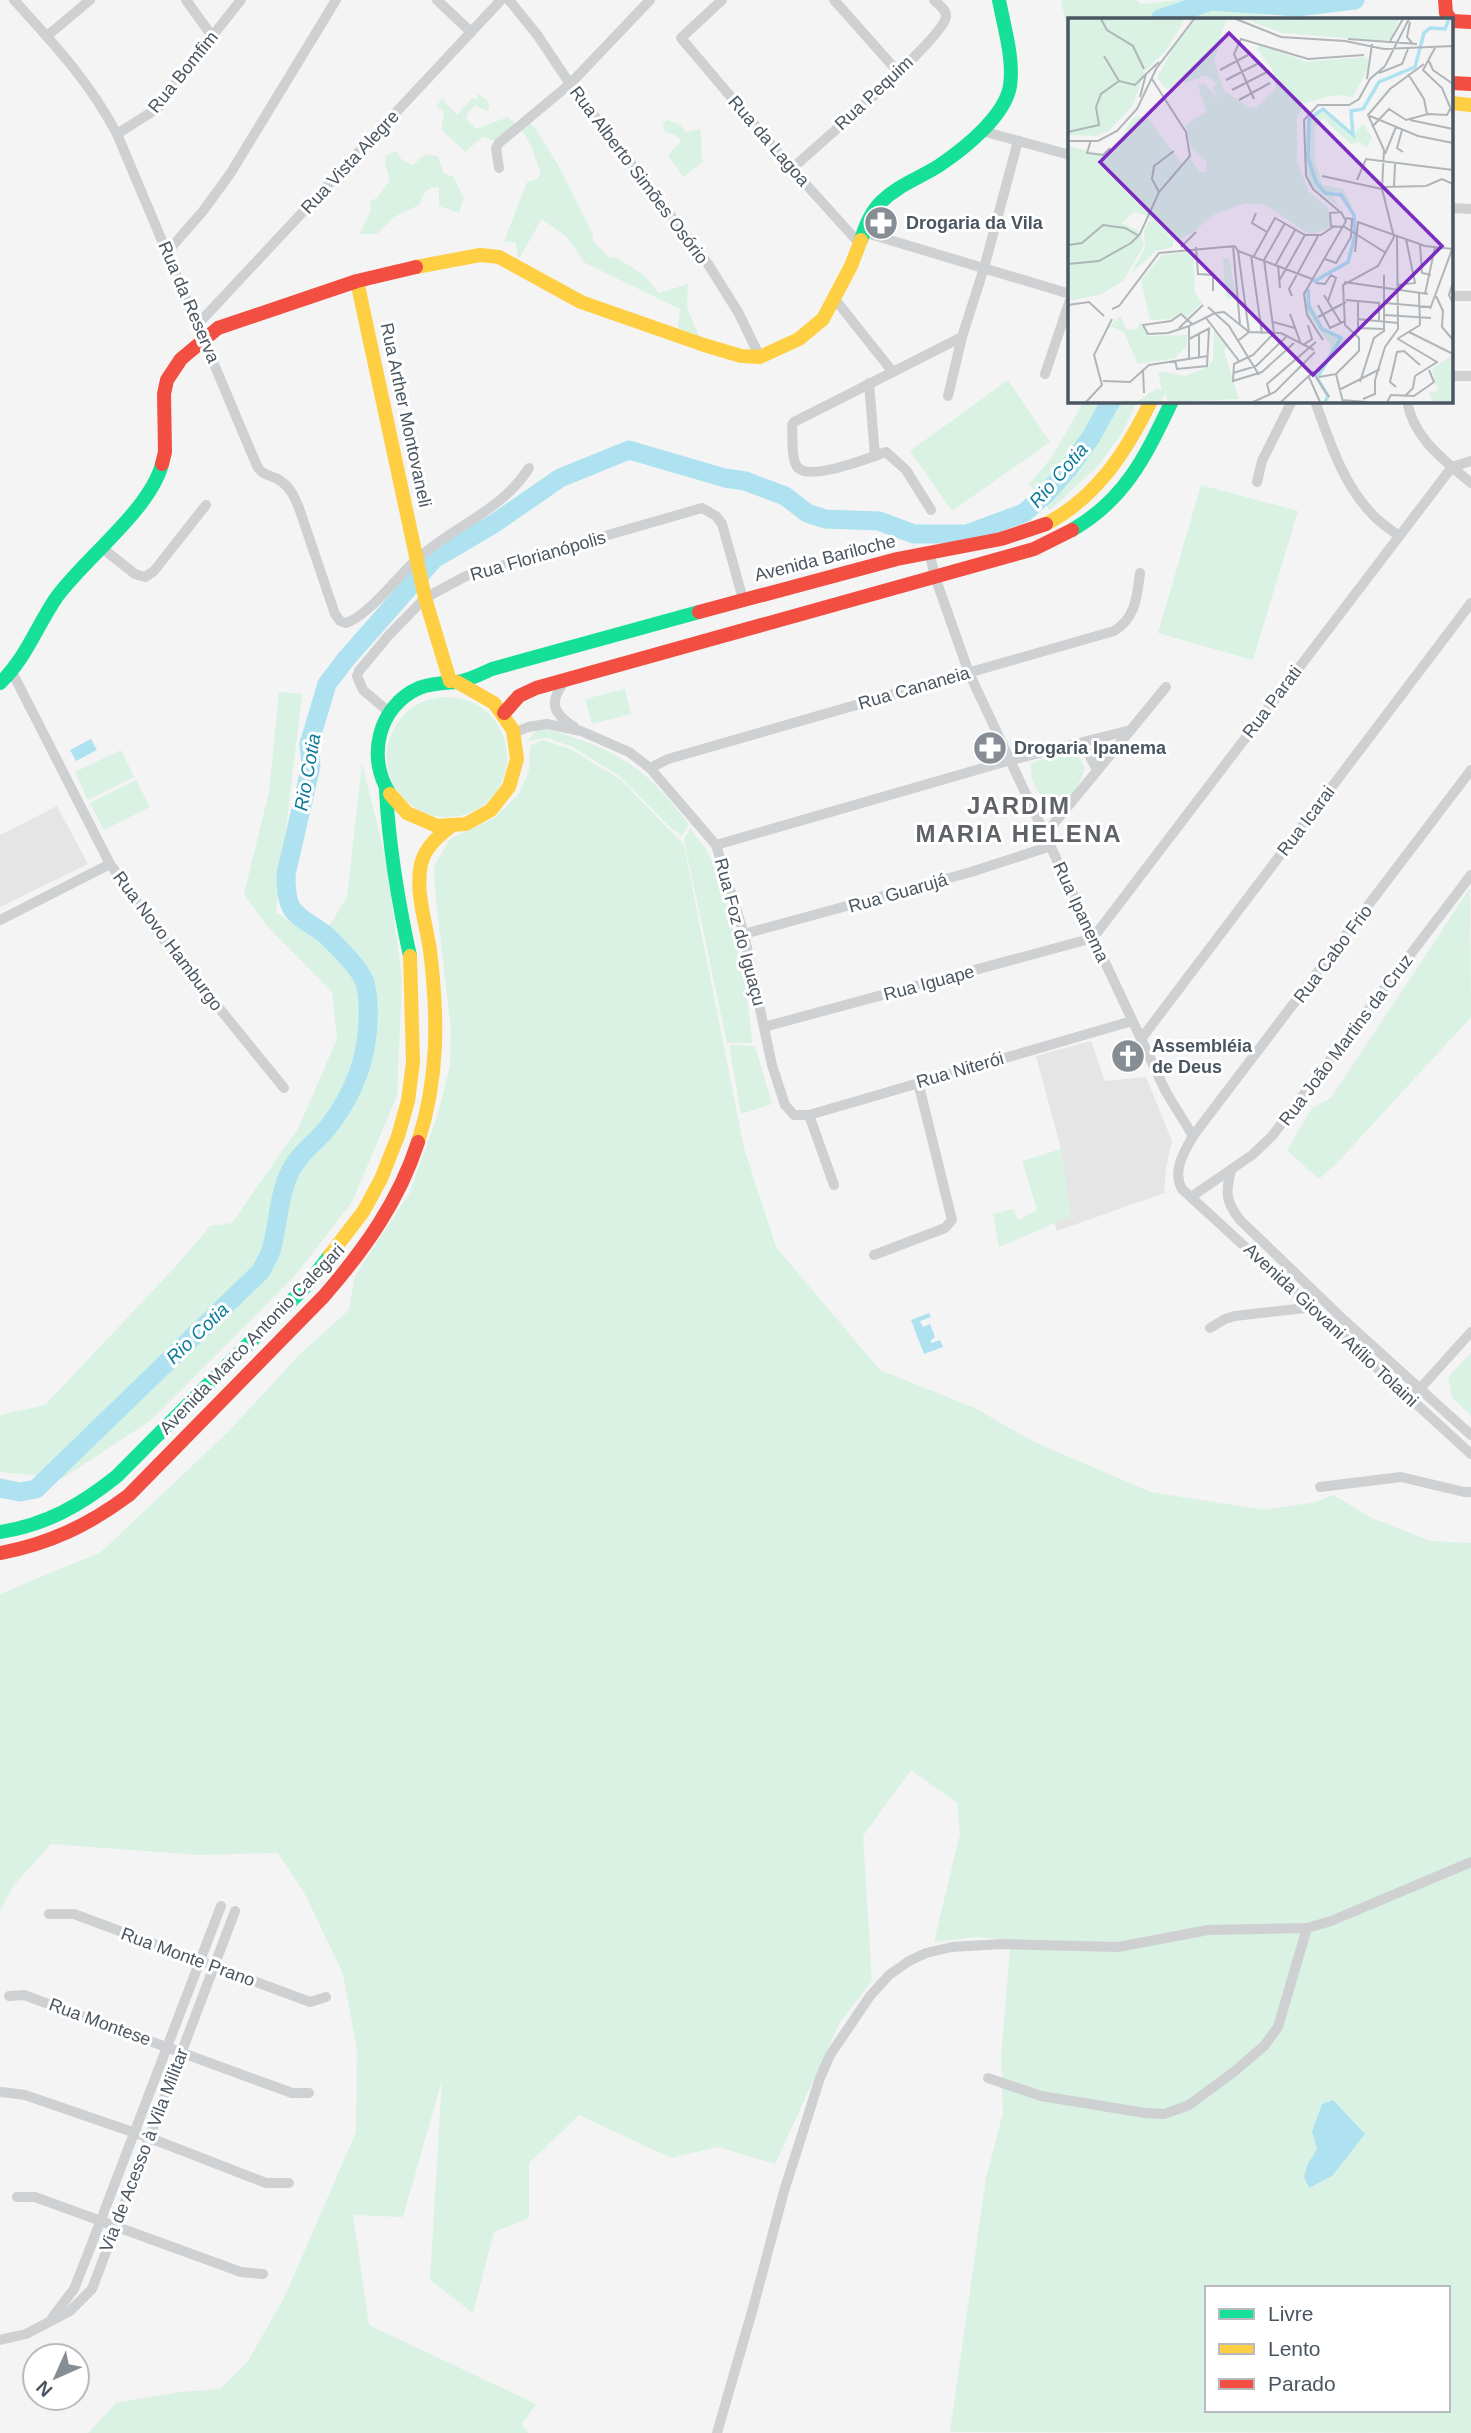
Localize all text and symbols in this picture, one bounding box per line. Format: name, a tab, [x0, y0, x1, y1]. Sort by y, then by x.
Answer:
inset map	[1068, 18, 1454, 402]
street label: Rua Bomfim	[144, 27, 222, 117]
street label: Rua Pequim	[831, 52, 917, 134]
street label: Rua Alberto Simões Osório	[566, 82, 712, 268]
street label: Rua da Lagoa	[724, 92, 814, 191]
street label: Rua Vista Alegre	[297, 106, 403, 218]
pharmacy icon: Drogaria da Vila	[862, 204, 900, 242]
place label: Drogaria da Vila	[906, 213, 1044, 233]
street label: Rua da Reserva	[154, 238, 224, 367]
street label: Rua Arther Montovaneli	[377, 321, 435, 509]
water label: Rio Cotia	[1025, 439, 1092, 512]
street label: Rua Florianópolis	[468, 527, 608, 585]
street label: Avenida Bariloche	[752, 531, 898, 585]
street label: Rua Cananeia	[856, 662, 973, 713]
street label: Rua Parati	[1238, 662, 1306, 742]
pharmacy icon: Drogaria Ipanema	[971, 729, 1009, 767]
water label: Rio Cotia	[290, 732, 325, 812]
place label: Drogaria Ipanema	[1014, 738, 1167, 758]
street label: Rua Icarai	[1273, 782, 1339, 860]
district label: JARDIM MARIA HELENA	[915, 792, 1123, 847]
street label: Rua Foz do Iguaçu	[711, 856, 769, 1008]
street label: Rua Ipanema	[1049, 859, 1113, 966]
street label: Rua Novo Hamburgo	[109, 867, 227, 1015]
street label: Rua Guarujá	[846, 869, 951, 917]
street label: Rua Cabo Frio	[1290, 901, 1376, 1007]
street label: Rua João Martins da Cruz	[1275, 950, 1417, 1130]
street label: Rua Iguape	[881, 961, 977, 1005]
place label: Assembléia de Deus	[1152, 1036, 1253, 1077]
church icon: Assembléia de Deus	[1109, 1037, 1147, 1075]
street label: Rua Niterói	[914, 1048, 1006, 1092]
street label: Avenida Giovani Atílio Tolaini	[1240, 1239, 1422, 1411]
street label: Avenida Marco Antonio Calegari	[156, 1240, 348, 1438]
water label: Rio Cotia	[162, 1299, 233, 1368]
street label: Rua Monte Prano	[118, 1923, 258, 1991]
street label: Rua Montese	[46, 1994, 154, 2050]
street label: Via de Acesso à Vila Militar	[96, 2045, 192, 2255]
legend	[1205, 2286, 1450, 2412]
text: Livre	[1268, 2302, 1314, 2325]
text: Lento	[1268, 2337, 1321, 2360]
north arrow	[21, 2342, 91, 2412]
text: Parado	[1268, 2372, 1336, 2395]
text: N	[32, 2376, 57, 2401]

